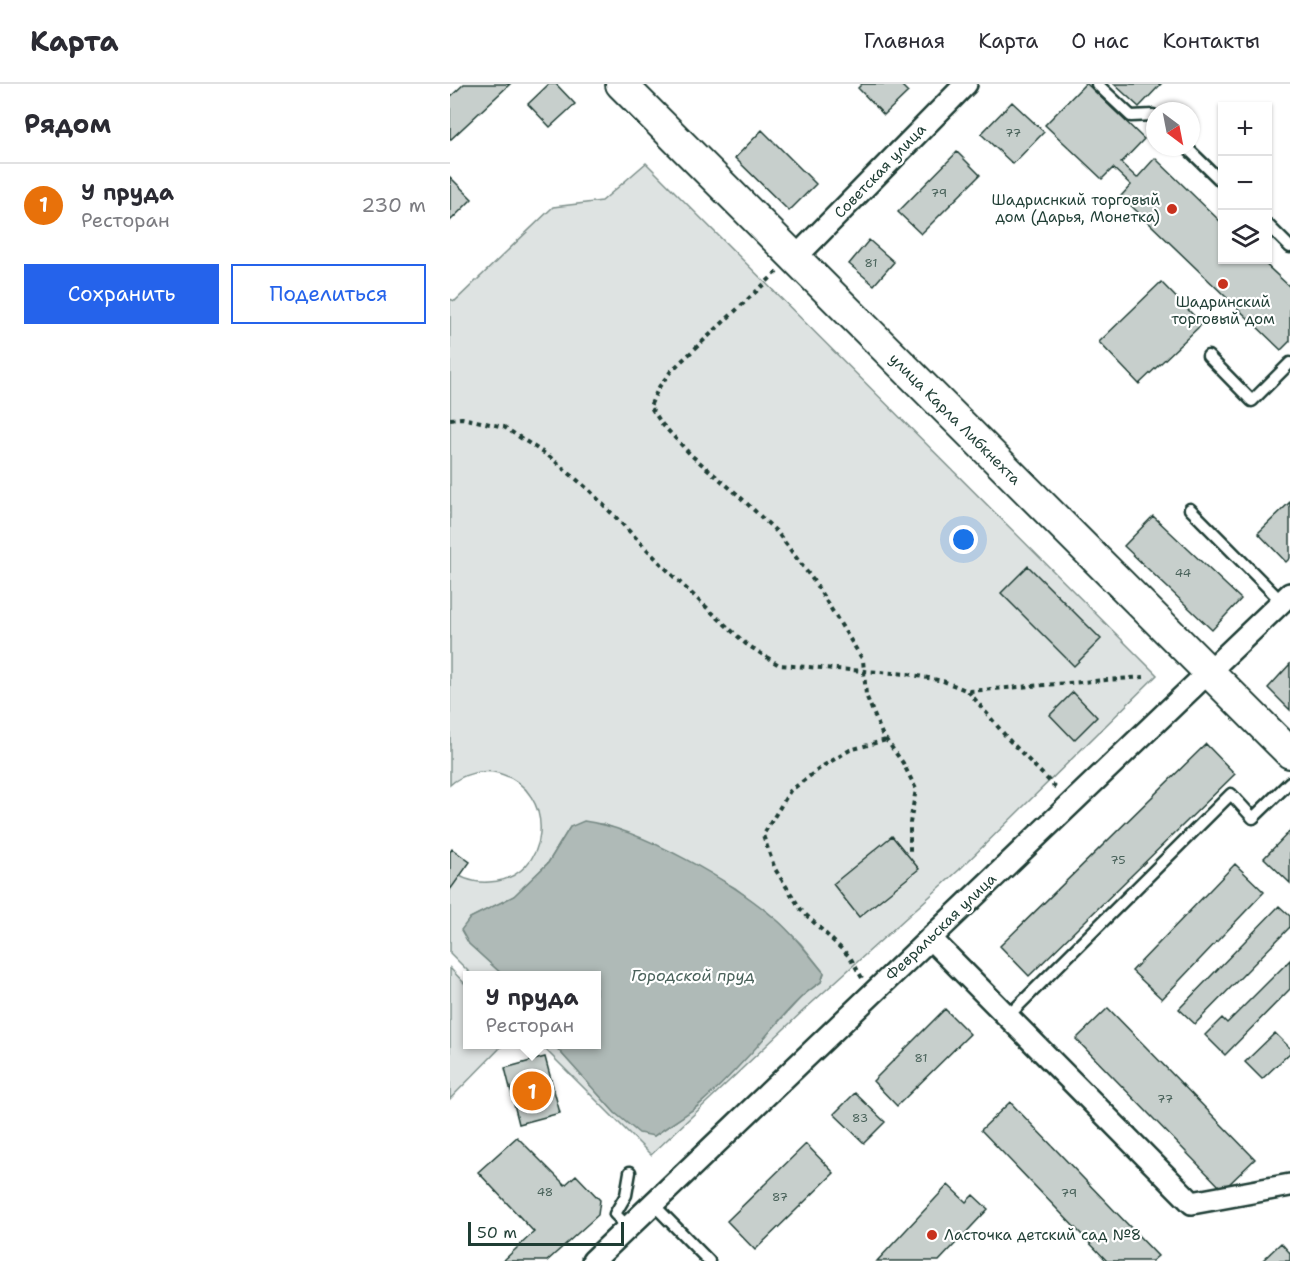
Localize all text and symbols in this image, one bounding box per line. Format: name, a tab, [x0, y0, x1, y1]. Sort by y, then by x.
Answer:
text: Карта	[30, 22, 119, 60]
text: Главная	[864, 27, 945, 55]
text: Карта	[978, 27, 1038, 55]
text: О нас	[1071, 27, 1129, 55]
text: Контакты	[1162, 27, 1260, 55]
north arrow	[1146, 102, 1200, 156]
map controls	[1218, 102, 1272, 264]
button: +	[1218, 102, 1272, 156]
text: Рядом	[24, 106, 111, 141]
street label: Советская улица	[830, 119, 931, 223]
house number: 77	[1005, 125, 1021, 141]
button: −	[1218, 156, 1272, 210]
text: У пруда	[81, 178, 174, 207]
house number: 79	[931, 185, 947, 201]
place label: Шадриснкий торговый дом (Дарья, Монетка)	[992, 190, 1160, 227]
text: 1	[39, 192, 48, 218]
text: 230 m	[361, 192, 426, 218]
marker: Шадриснкий торговый дом (Дарья, Монетка)	[1165, 202, 1179, 216]
text: Ресторан	[81, 207, 170, 233]
button: layers	[1218, 210, 1272, 264]
house number: 81	[865, 255, 877, 271]
button: Сохранить	[24, 264, 219, 324]
button: Поделиться	[231, 264, 426, 324]
marker: Шадринский торговый дом	[1216, 277, 1230, 291]
place label: Шадринский торговый дом	[1171, 292, 1275, 329]
street label: улица Карла Либкнехта	[885, 349, 1026, 490]
your location	[949, 525, 978, 554]
house number: 44	[1175, 565, 1191, 581]
house number: 75	[1110, 852, 1126, 868]
street label: Февральская улица	[881, 868, 1001, 985]
water label: Городской пруд	[631, 965, 755, 986]
popup	[463, 971, 601, 1049]
text: У пруда	[486, 983, 578, 1012]
text: Ресторан	[486, 1012, 574, 1038]
house number: 81	[915, 1050, 927, 1066]
pin: 1	[512, 1068, 551, 1114]
house number: 77	[1157, 1091, 1173, 1107]
house number: 83	[852, 1110, 868, 1126]
house number: 48	[537, 1184, 553, 1200]
house number: 79	[1061, 1185, 1077, 1201]
house number: 87	[772, 1189, 788, 1205]
scale bar	[468, 1219, 624, 1246]
text: 50 m	[477, 1222, 517, 1243]
place label: Ласточка детский сад №8	[944, 1225, 1141, 1245]
marker: Ласточка детский сад №8	[925, 1228, 939, 1242]

